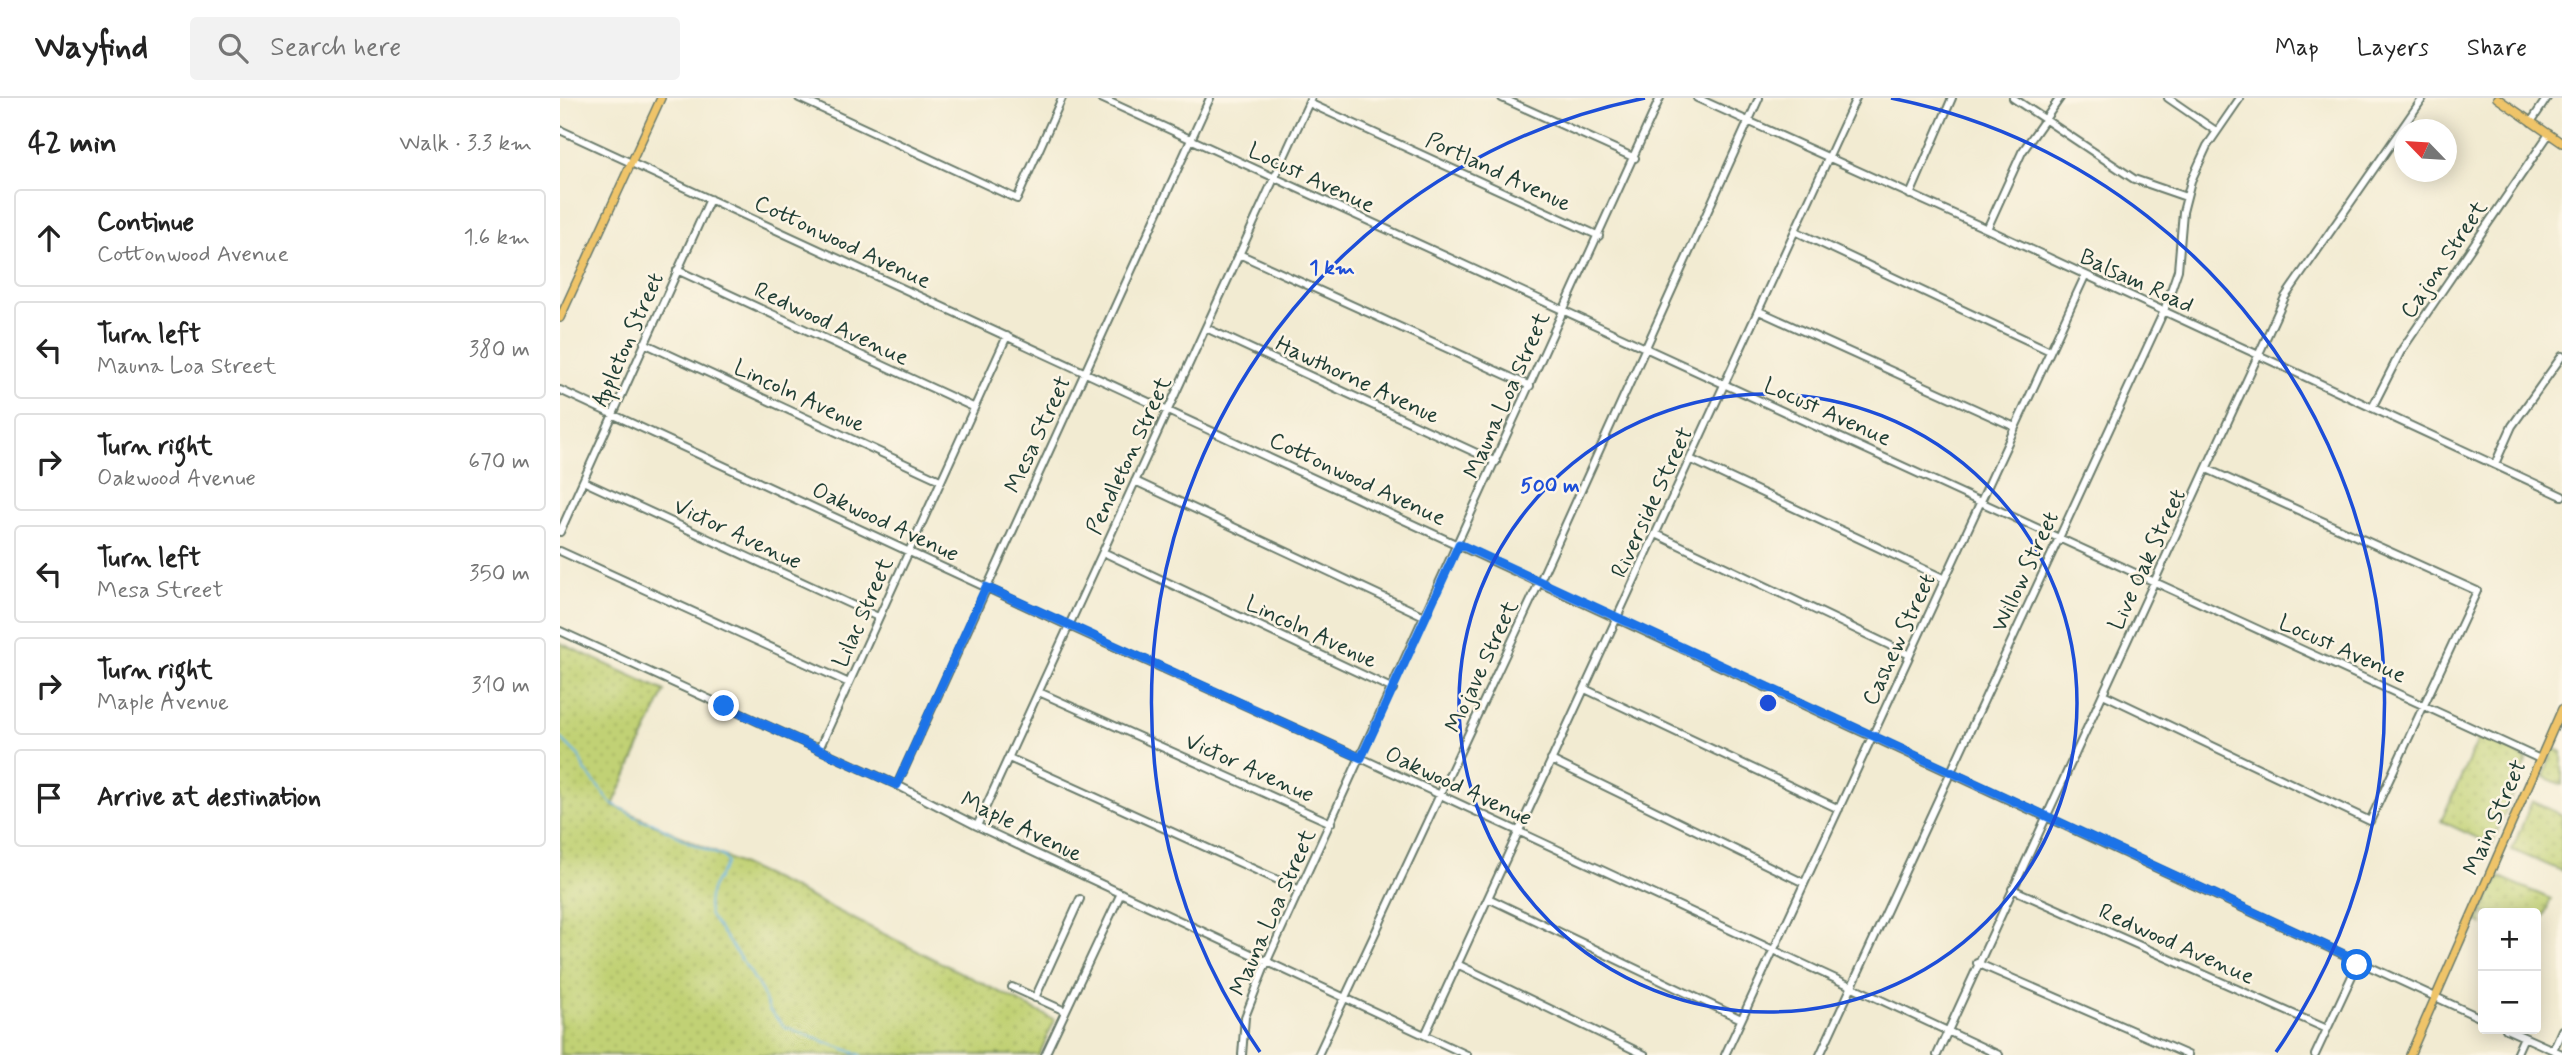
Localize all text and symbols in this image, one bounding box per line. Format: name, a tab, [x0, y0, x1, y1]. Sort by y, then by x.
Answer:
search box	[190, 17, 680, 80]
text: Wayfind	[35, 26, 148, 70]
icon: search	[214, 29, 252, 67]
text: Search here	[270, 31, 401, 65]
text: Map	[2275, 33, 2319, 64]
text: Layers	[2357, 33, 2429, 64]
text: Share	[2467, 33, 2527, 64]
north arrow	[2394, 119, 2457, 182]
text: 42 min	[28, 124, 117, 163]
street label: Portland Avenue	[1421, 126, 1576, 220]
text: Walk · 3.3 km	[399, 129, 532, 159]
street label: Locust Avenue	[1243, 136, 1379, 221]
street label: Cottonwood Avenue	[749, 189, 935, 297]
street label: Cajon Street	[2394, 195, 2496, 325]
text: Continue	[97, 206, 194, 240]
icon: ahead	[30, 219, 68, 257]
text: 1.6 km	[463, 223, 530, 253]
text: Cottonwood Avenue	[97, 240, 289, 270]
street label: Balsam Road	[2074, 242, 2198, 321]
text: 1 km	[1309, 254, 1355, 282]
street label: Appleton Street	[586, 268, 673, 412]
street label: Redwood Avenue	[749, 276, 913, 374]
street label: Mauna Loa Street	[1458, 307, 1558, 484]
text: Turn left	[97, 318, 201, 352]
street label: Hawthorne Avenue	[1270, 330, 1444, 432]
icon: left	[30, 331, 68, 369]
text: 380 m	[469, 335, 530, 365]
text: Mauna Loa Street	[97, 352, 277, 382]
street label: Lincoln Avenue	[728, 353, 870, 440]
street label: Mesa Street	[999, 371, 1079, 498]
street label: Locust Avenue	[1759, 371, 1896, 454]
street label: Pendleton Street	[1080, 372, 1180, 540]
street label: Riverside Street	[1605, 422, 1701, 583]
street label: Cottonwood Avenue	[1264, 426, 1450, 534]
text: Turn right	[97, 430, 213, 464]
icon: right	[30, 443, 68, 481]
text: 670 m	[468, 447, 530, 477]
text: Oakwood Avenue	[97, 464, 256, 494]
text: 500 m	[1520, 472, 1580, 500]
street label: Oakwood Avenue	[807, 476, 964, 570]
street label: Live Oak Street	[2102, 484, 2194, 635]
street label: Victor Avenue	[668, 492, 806, 578]
street label: Willow Street	[1985, 507, 2067, 637]
text: Turn left	[97, 542, 201, 576]
street label: Lilac Street	[826, 553, 902, 673]
icon: left	[30, 555, 68, 593]
text: 350 m	[469, 559, 530, 589]
street label: Cashew Street	[1856, 569, 1944, 711]
text: Mesa Street	[97, 576, 223, 606]
street label: Lincoln Avenue	[1240, 589, 1382, 676]
street label: Mojave Street	[1439, 595, 1527, 738]
street label: Locust Avenue	[2274, 608, 2411, 691]
text: Turn right	[97, 654, 213, 688]
icon: right	[30, 667, 68, 705]
text: 310 m	[471, 671, 530, 701]
text: Maple Avenue	[97, 688, 229, 718]
route end	[708, 690, 739, 721]
centre of rings	[1756, 691, 1780, 715]
street label: Victor Avenue	[1180, 727, 1318, 811]
street label: Oakwood Avenue	[1380, 740, 1537, 834]
street label: Main Street	[2457, 755, 2535, 880]
icon: arrive	[30, 779, 68, 817]
text: Arrive at destination	[97, 781, 321, 815]
street label: Maple Avenue	[955, 785, 1087, 870]
street label: Mauna Loa Street	[1224, 824, 1324, 1001]
street label: Redwood Avenue	[2094, 897, 2259, 993]
map controls	[2478, 908, 2541, 1034]
button: +	[2478, 908, 2541, 971]
route start	[2341, 949, 2372, 980]
button: −	[2478, 971, 2541, 1034]

